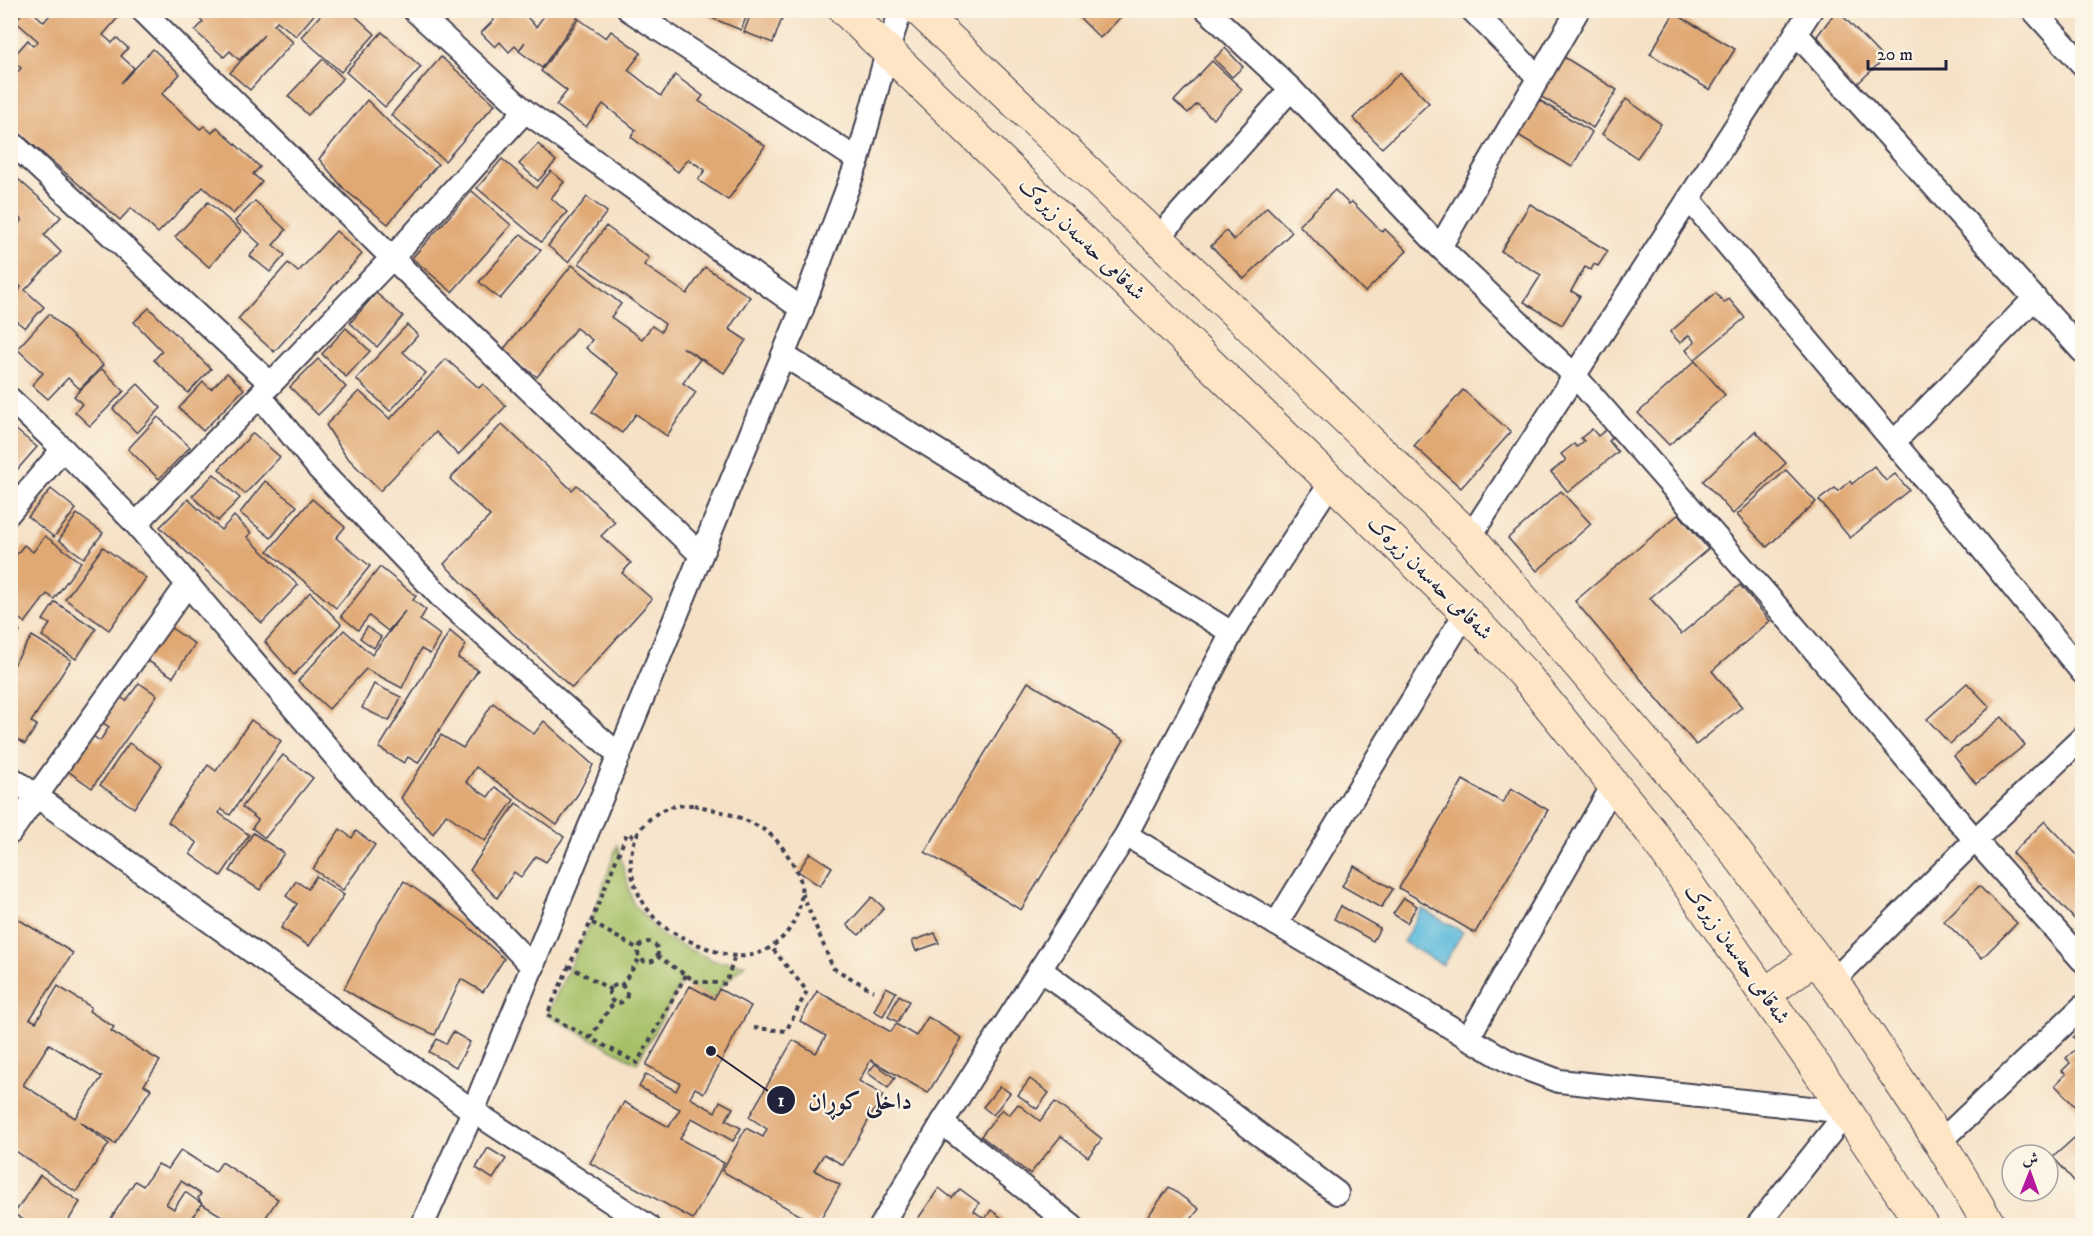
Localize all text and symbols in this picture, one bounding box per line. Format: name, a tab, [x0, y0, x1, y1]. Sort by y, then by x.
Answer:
scale bar	[1868, 33, 1946, 71]
text: 20 m	[1877, 44, 1913, 66]
street label: شەقامی حەسەن زیرەک	[1013, 172, 1151, 306]
street label: شەقامی حەسەن زیرەک	[1362, 510, 1498, 646]
street label: شەقامی حەسەن زیرەک	[1678, 878, 1796, 1030]
callout: داخلی کوڕان	[766, 1079, 924, 1121]
text: داخلی کوڕان	[808, 1087, 912, 1121]
text: 1	[778, 1090, 785, 1112]
north arrow	[2000, 1143, 2060, 1203]
text: ش	[2022, 1149, 2038, 1169]

